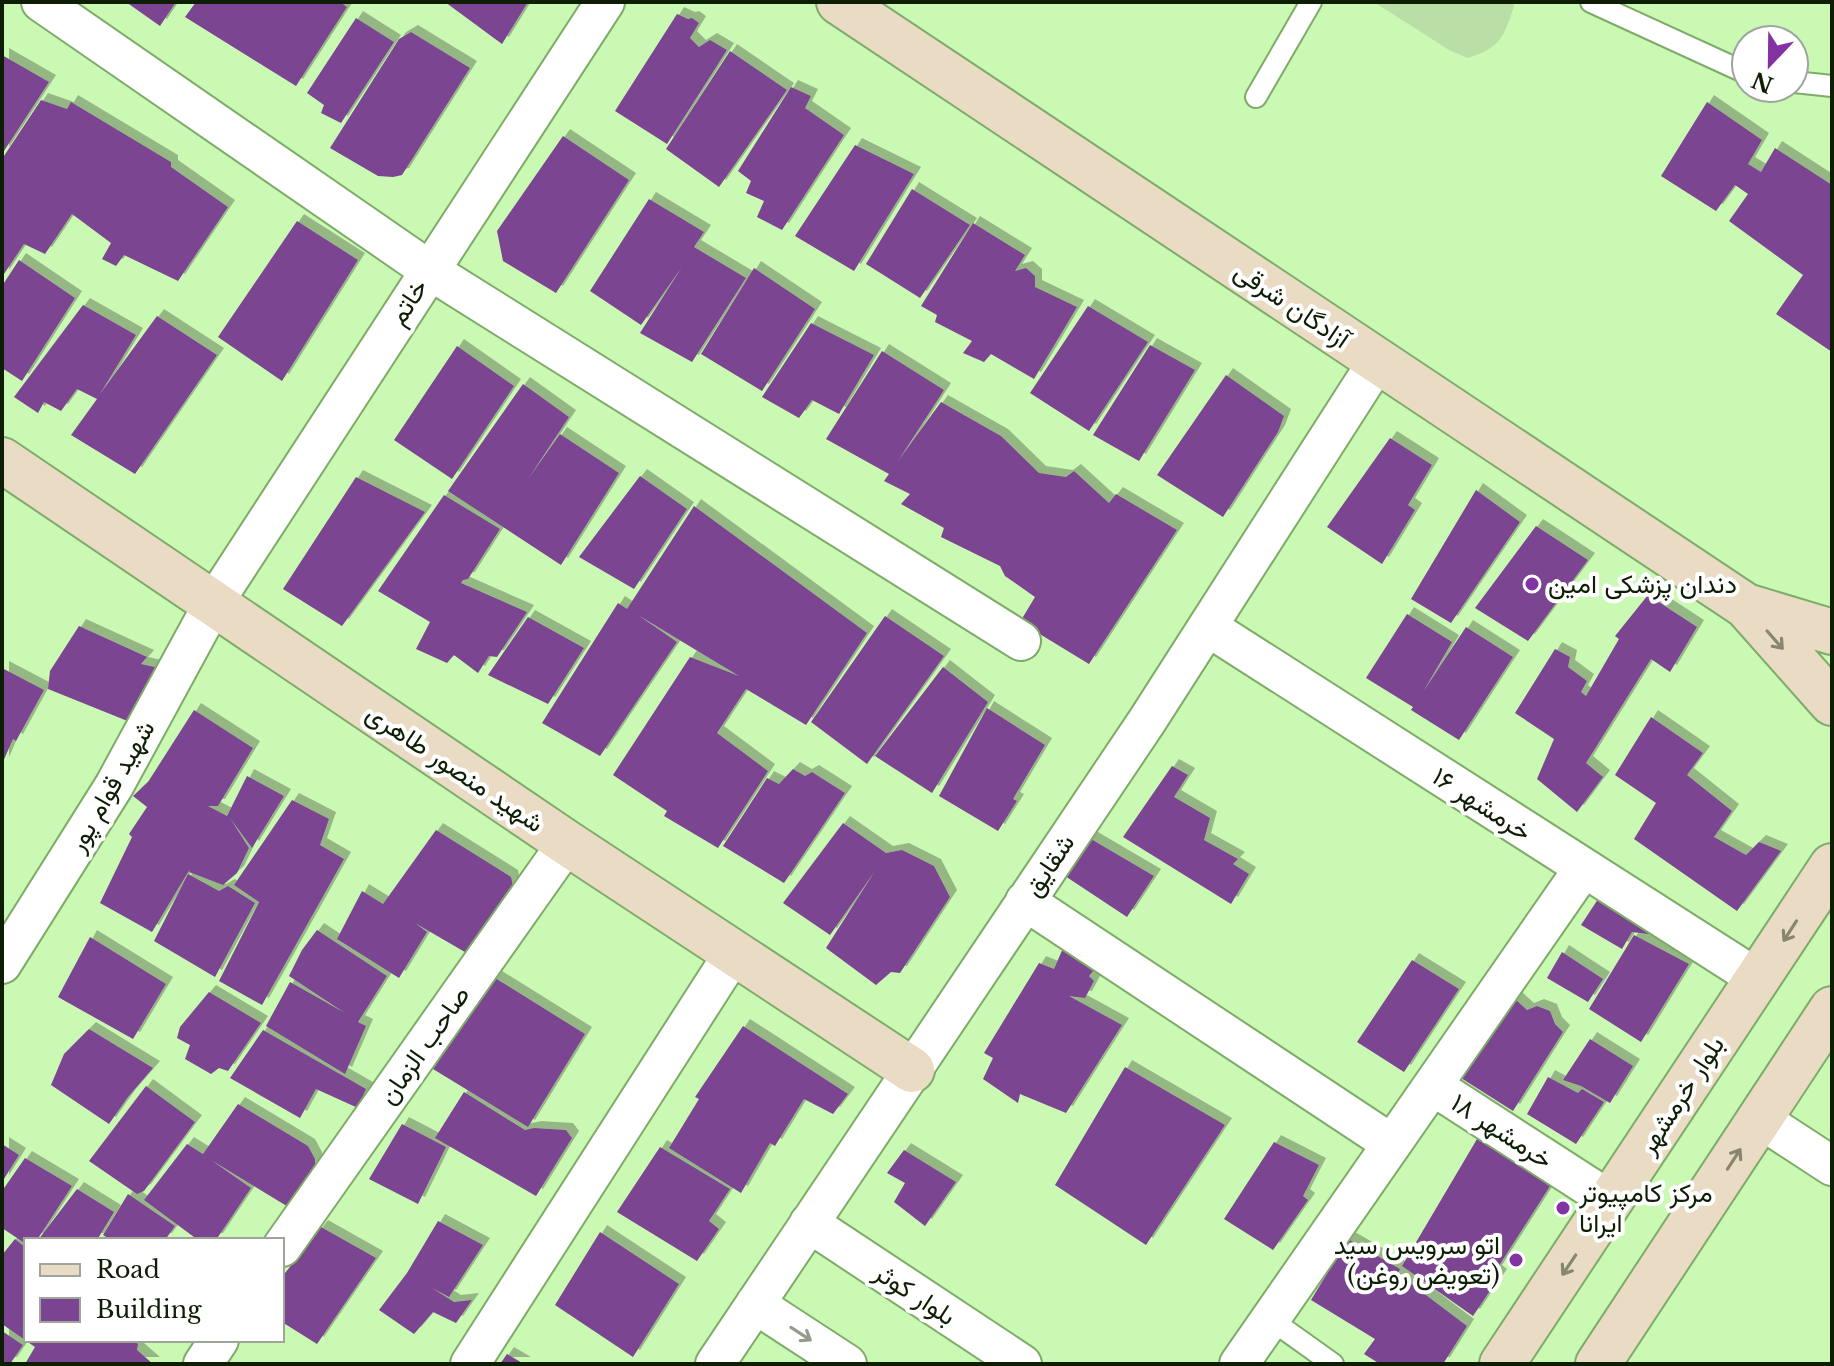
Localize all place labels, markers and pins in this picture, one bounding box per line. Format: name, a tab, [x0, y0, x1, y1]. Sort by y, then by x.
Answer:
place label: دندان پزشکی امین	[1548, 568, 1737, 602]
marker: دندان پزشکی امین	[1523, 575, 1541, 593]
place label: مرکز کامپیوتر ایرانا	[1578, 1177, 1713, 1239]
marker: مرکز کامپیوتر ایرانا	[1554, 1199, 1572, 1217]
place label: اتو سرویس سید (تعویض روغن)	[1334, 1229, 1500, 1291]
marker: اتو سرویس سید (تعویض روغن)	[1507, 1251, 1525, 1269]

